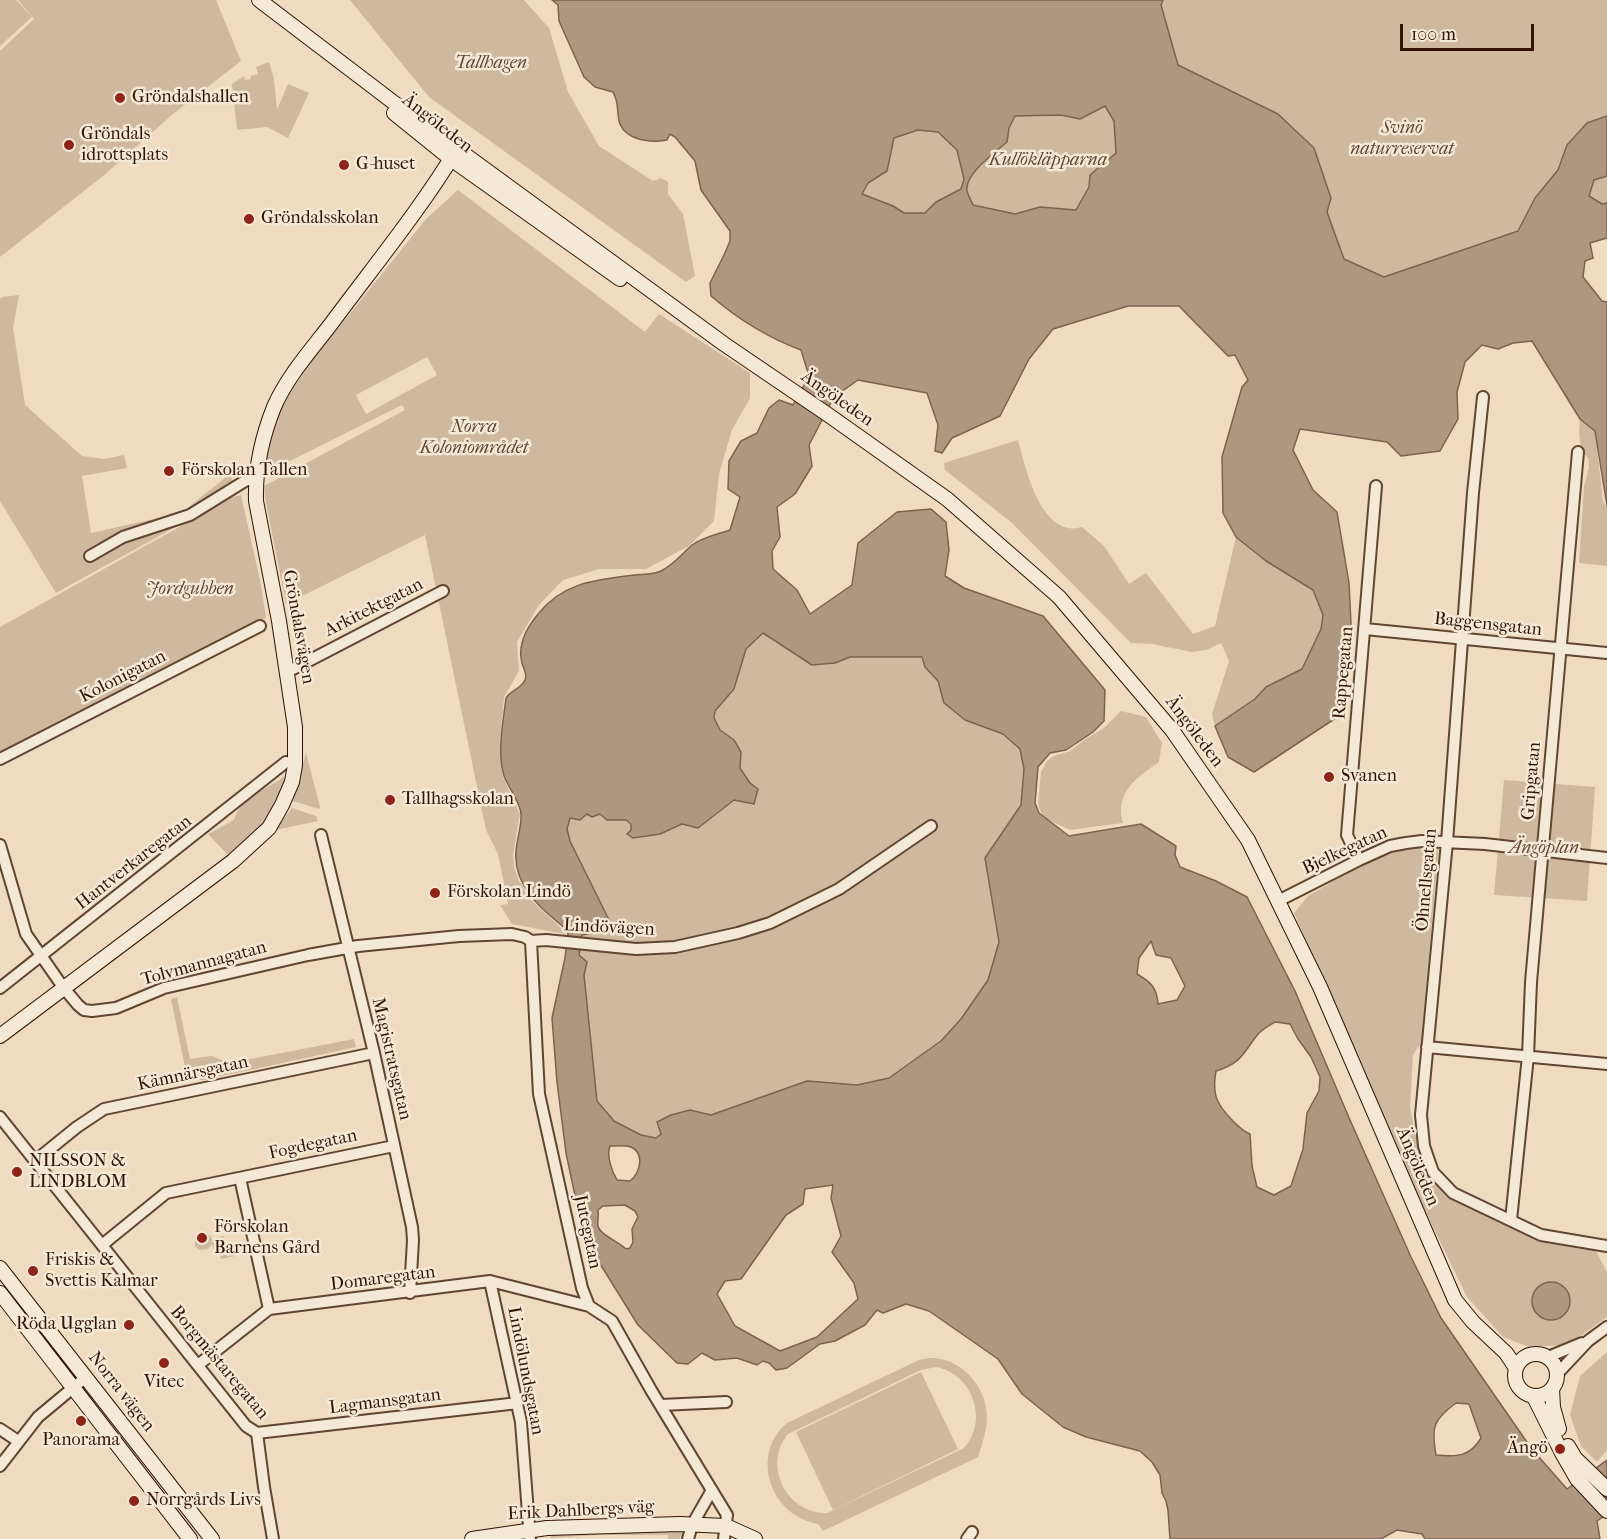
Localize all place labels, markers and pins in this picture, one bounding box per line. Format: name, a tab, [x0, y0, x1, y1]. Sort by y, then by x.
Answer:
place label: Gröndalshallen	[132, 87, 249, 109]
marker: Gröndalshallen	[113, 91, 127, 105]
place label: Gröndals idrottsplats	[81, 124, 168, 166]
marker: Gröndals idrottsplats	[62, 138, 76, 152]
place label: G-huset	[356, 154, 415, 176]
marker: G-huset	[337, 158, 351, 172]
place label: Gröndalsskolan	[261, 208, 379, 230]
marker: Gröndalsskolan	[242, 212, 256, 226]
place label: Förskolan Tallen	[181, 460, 308, 482]
marker: Förskolan Tallen	[162, 464, 176, 478]
place label: Svanen	[1341, 766, 1397, 788]
marker: Svanen	[1322, 770, 1336, 784]
place label: Tallhagsskolan	[402, 789, 514, 811]
marker: Tallhagsskolan	[383, 793, 397, 807]
place label: Förskolan Lindö	[447, 882, 571, 904]
marker: Förskolan Lindö	[428, 886, 442, 900]
place label: NILSSON & LINDBLOM	[29, 1151, 127, 1194]
marker: NILSSON & LINDBLOM	[10, 1165, 24, 1179]
place label: Förskolan Barnens Gård	[214, 1217, 320, 1260]
marker: Förskolan Barnens Gård	[195, 1231, 209, 1245]
place label: Friskis & Svettis Kalmar	[45, 1250, 158, 1292]
marker: Friskis & Svettis Kalmar	[26, 1264, 40, 1278]
place label: Röda Ugglan	[16, 1314, 117, 1336]
marker: Röda Ugglan	[122, 1318, 136, 1332]
marker: Vitec	[157, 1356, 171, 1370]
place label: Vitec	[144, 1372, 184, 1394]
marker: Panorama	[74, 1414, 88, 1428]
place label: Panorama	[42, 1430, 120, 1452]
place label: Ängö	[1507, 1438, 1548, 1460]
marker: Ängö	[1553, 1442, 1567, 1456]
place label: Norrgårds Livs	[146, 1490, 261, 1512]
marker: Norrgårds Livs	[127, 1494, 141, 1508]

